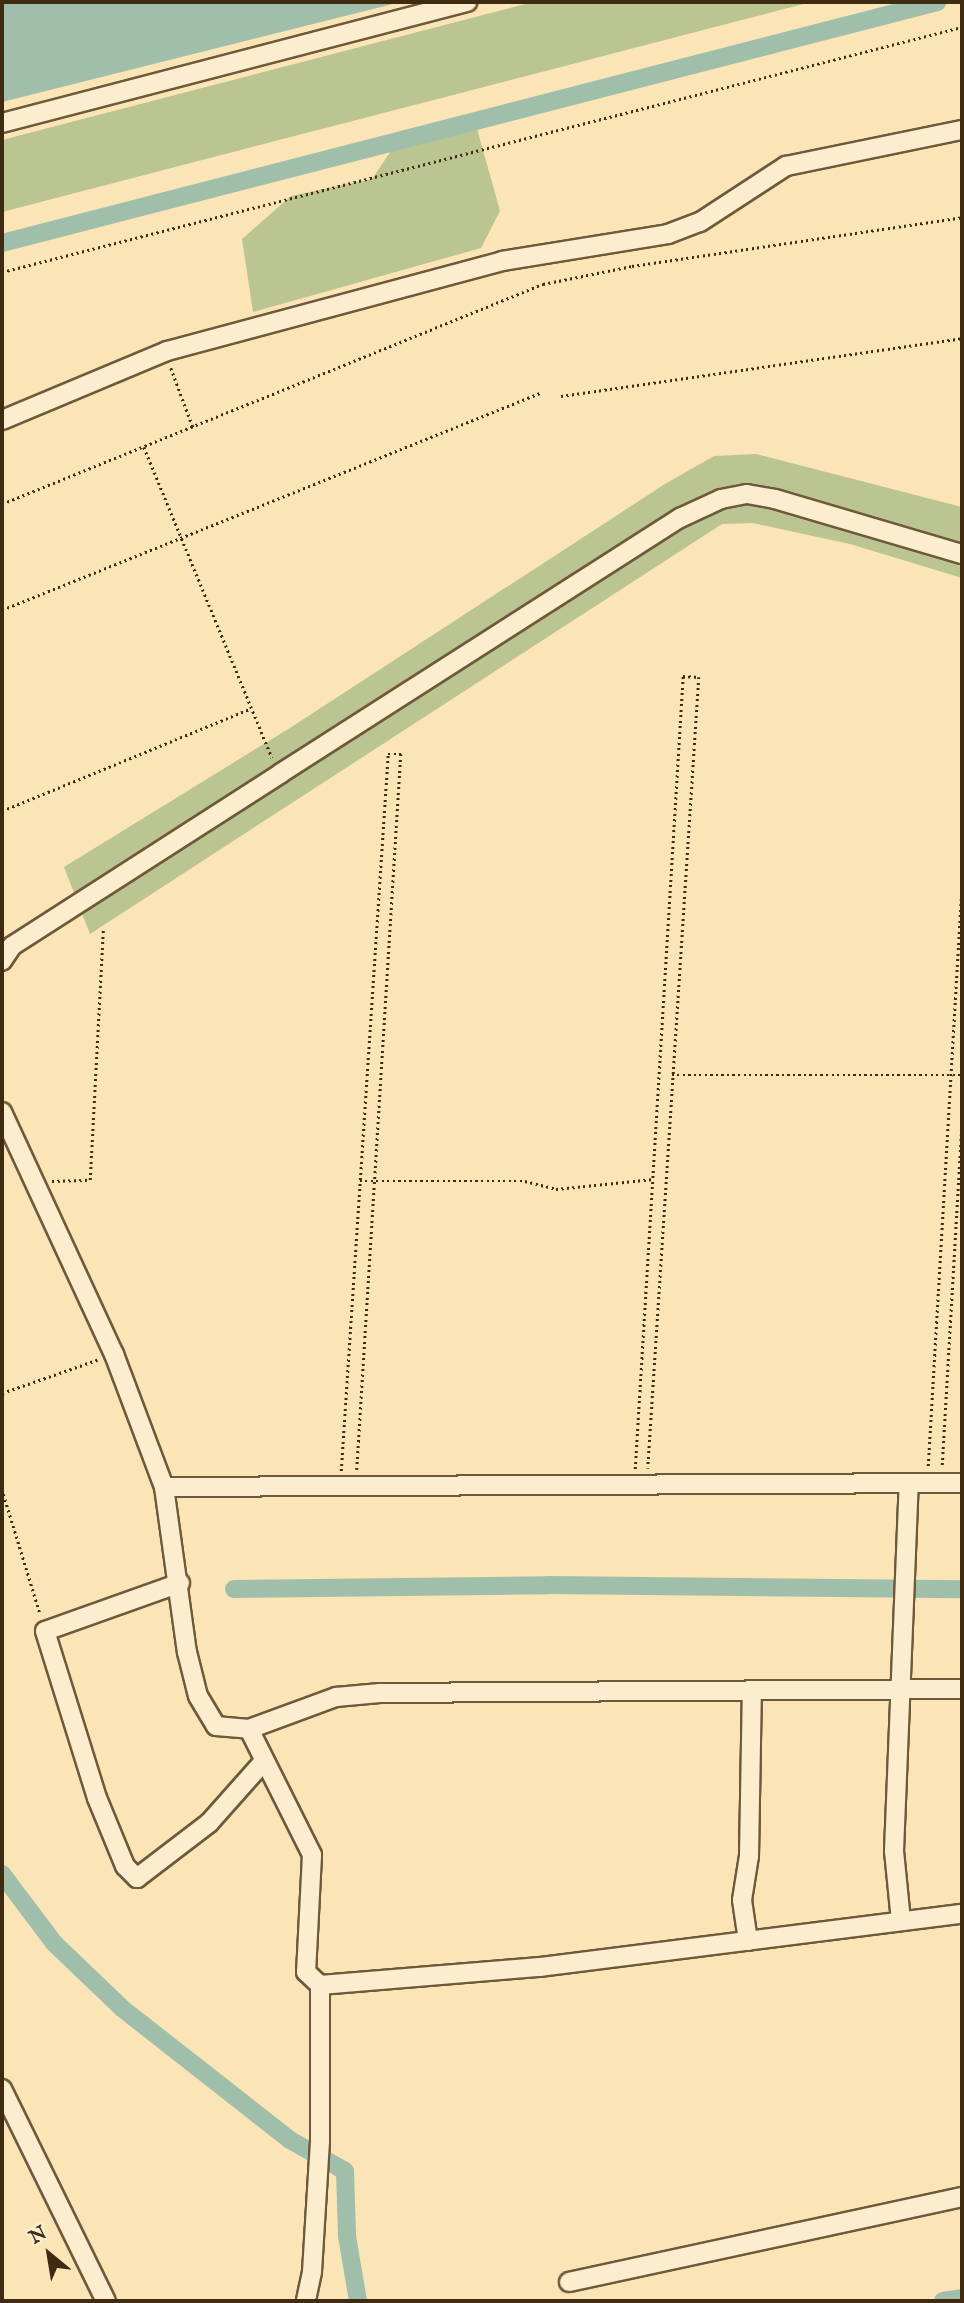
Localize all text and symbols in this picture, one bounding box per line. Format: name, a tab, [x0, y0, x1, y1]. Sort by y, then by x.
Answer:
north arrow	[14, 2219, 84, 2289]
text: N	[25, 2221, 52, 2250]

